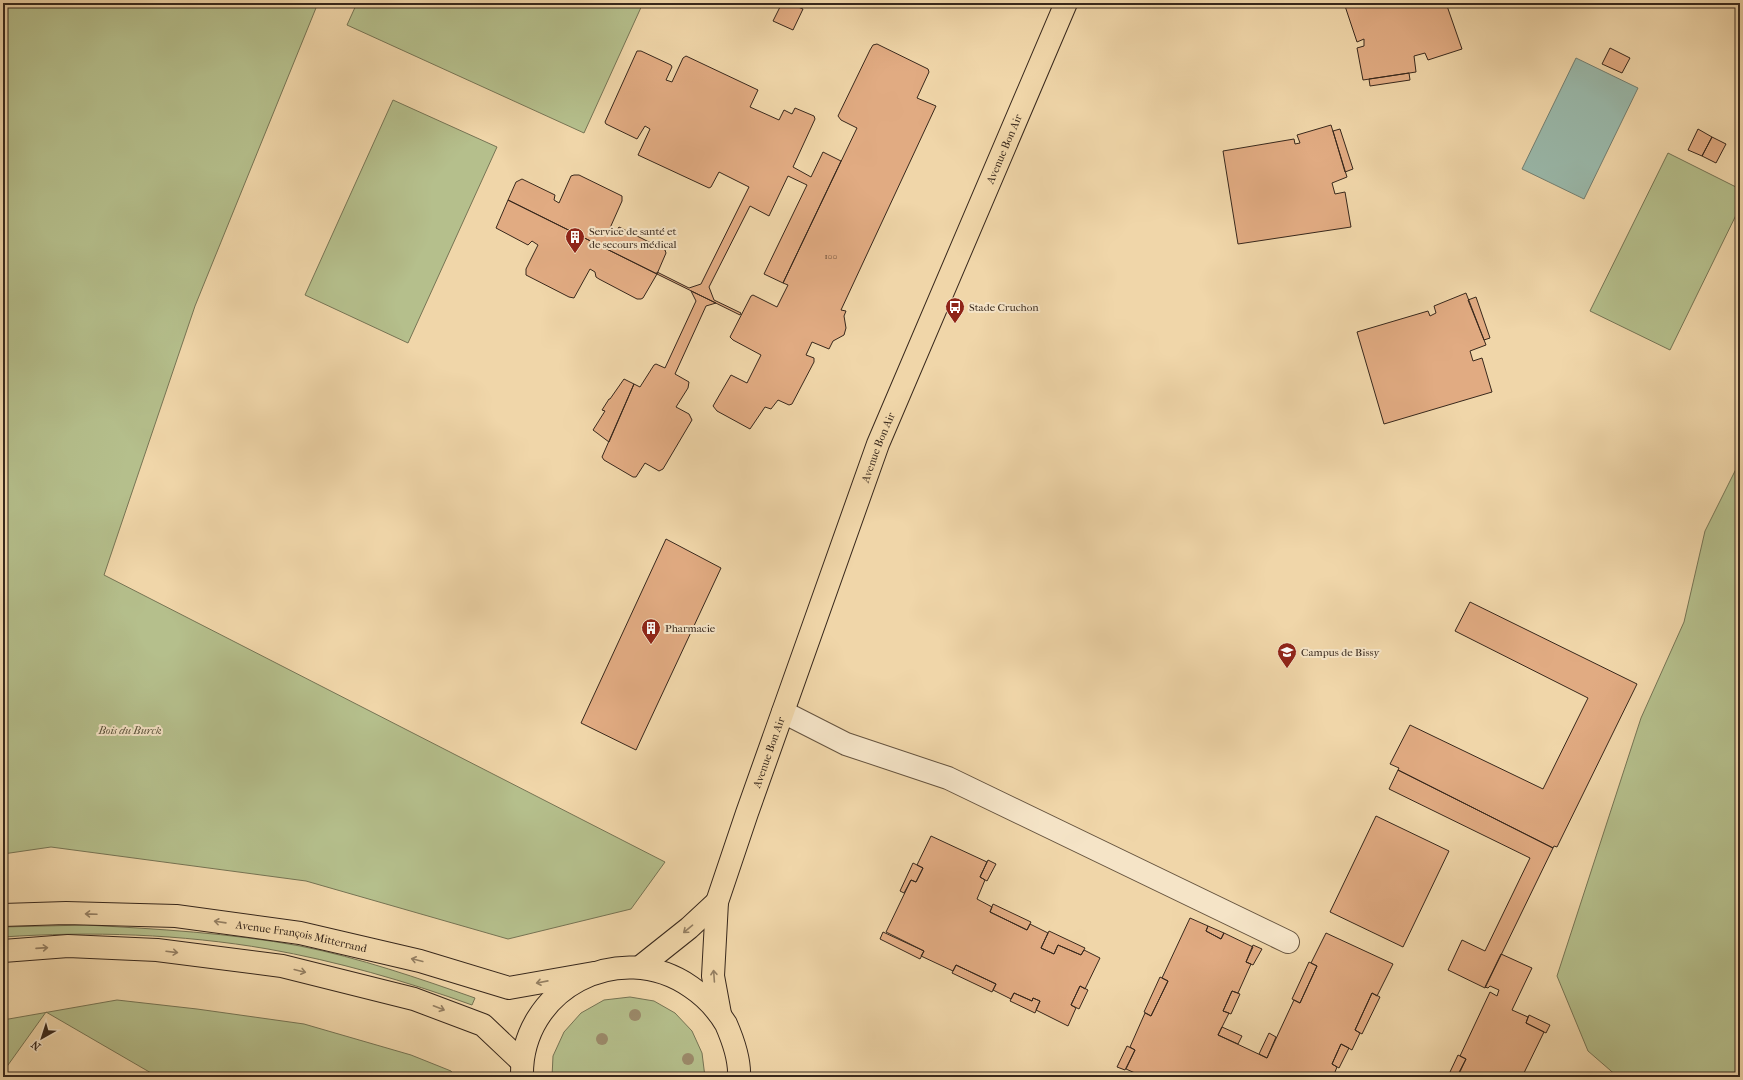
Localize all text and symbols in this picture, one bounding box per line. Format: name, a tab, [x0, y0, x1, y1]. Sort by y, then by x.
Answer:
street label: Avenue Bon Air	[983, 112, 1024, 187]
place label: Service de santé et de secours médical	[589, 225, 677, 251]
building icon: Service de santé et de secours médical	[564, 226, 586, 254]
house number: 100	[824, 251, 838, 261]
bus stop icon: Stade Cruchon	[944, 296, 966, 324]
place label: Stade Cruchon	[969, 301, 1039, 314]
street label: Avenue Bon Air	[858, 410, 897, 485]
building icon: Pharmacie	[640, 617, 662, 645]
place label: Pharmacie	[665, 622, 716, 635]
school or university icon: Campus de Bissy	[1276, 641, 1298, 669]
place label: Campus de Bissy	[1301, 646, 1380, 659]
street label: Avenue Bon Air	[750, 715, 787, 791]
park label: Bois du Burck	[98, 724, 162, 737]
one-way arrow	[85, 910, 98, 917]
one-way arrow	[214, 918, 227, 926]
street label: Avenue François Mitterrand	[234, 918, 369, 955]
one-way arrow	[683, 924, 694, 933]
one-way arrow	[35, 945, 48, 952]
one-way arrow	[165, 948, 178, 956]
one-way arrow	[410, 956, 423, 963]
one-way arrow	[293, 967, 306, 975]
one-way arrow	[711, 970, 718, 983]
one-way arrow	[536, 979, 549, 987]
one-way arrow	[432, 1005, 444, 1013]
north arrow	[22, 1018, 62, 1058]
text: N	[28, 1037, 43, 1053]

